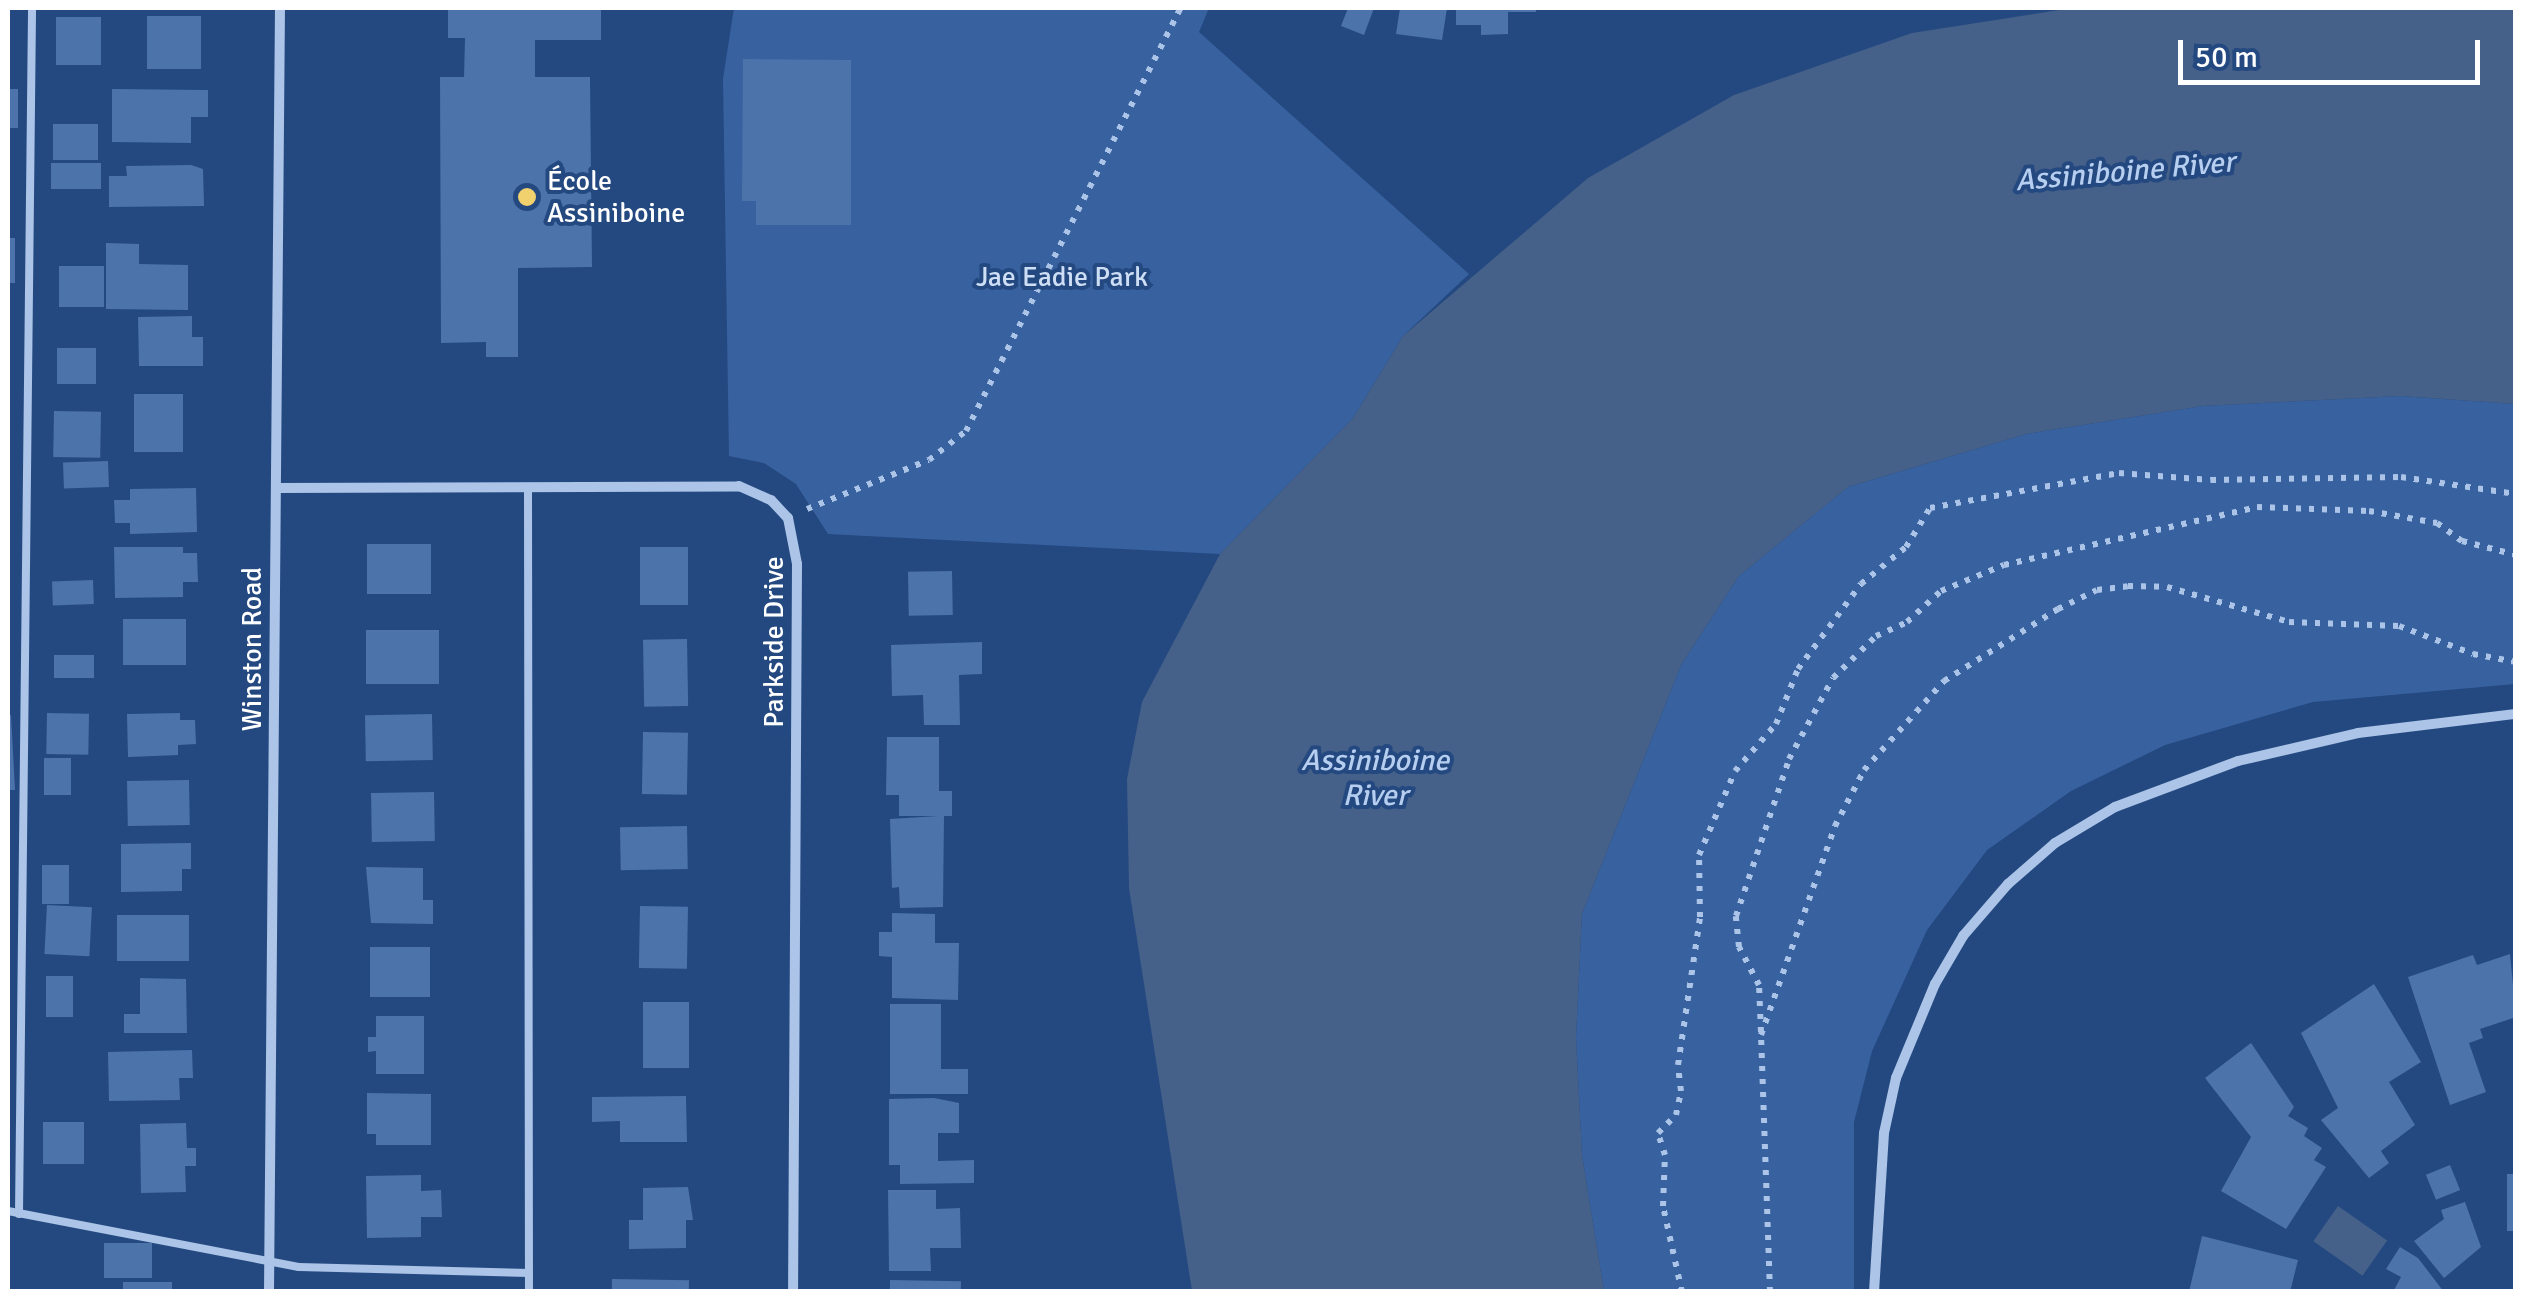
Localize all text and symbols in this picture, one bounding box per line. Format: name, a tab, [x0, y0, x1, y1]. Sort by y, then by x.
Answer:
scale bar	[2183, 20, 2486, 82]
text: 50 m	[2195, 39, 2258, 76]
water label: Assiniboine River	[2014, 144, 2236, 200]
place label: École Assiniboine	[547, 164, 685, 230]
marker: École Assiniboine	[516, 186, 538, 208]
park label: Jae Eadie Park	[976, 260, 1148, 294]
street label: Parkside Drive	[757, 556, 791, 728]
street label: Winston Road	[235, 567, 269, 731]
water label: Assiniboine River	[1301, 743, 1449, 814]

